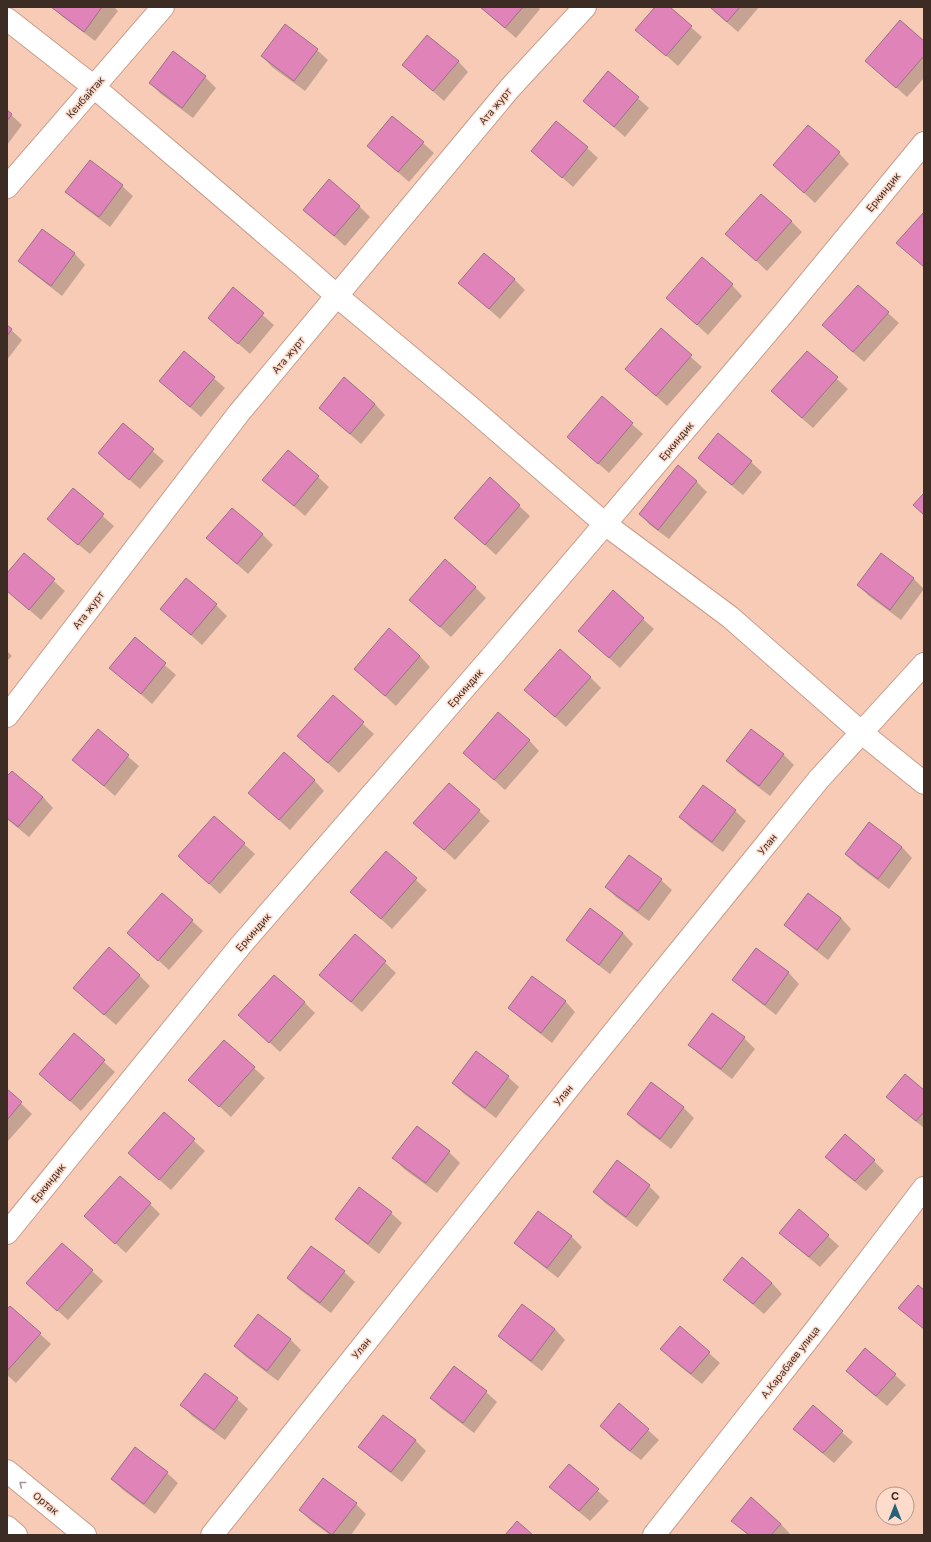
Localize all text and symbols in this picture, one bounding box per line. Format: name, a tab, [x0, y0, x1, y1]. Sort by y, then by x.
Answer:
street label: Кенбайтак	[64, 73, 107, 120]
street label: Ата журт	[476, 85, 514, 127]
street label: Еркиндик	[864, 170, 903, 214]
street label: Ата журт	[269, 334, 307, 376]
street label: Еркиндик	[656, 419, 696, 463]
street label: Ата журт	[70, 588, 106, 631]
street label: Еркиндик	[445, 666, 485, 710]
street label: Улан	[755, 831, 779, 857]
street label: Еркиндик	[233, 910, 273, 954]
street label: Улан	[551, 1082, 575, 1108]
street label: Еркиндик	[29, 1161, 68, 1205]
street label: А.Карабаев улица	[758, 1324, 822, 1400]
street label: Улан	[349, 1335, 373, 1361]
one-way arrow	[20, 1481, 27, 1488]
north arrow	[875, 1486, 915, 1526]
street label: Ортак	[31, 1489, 62, 1517]
text: С	[891, 1489, 899, 1503]

